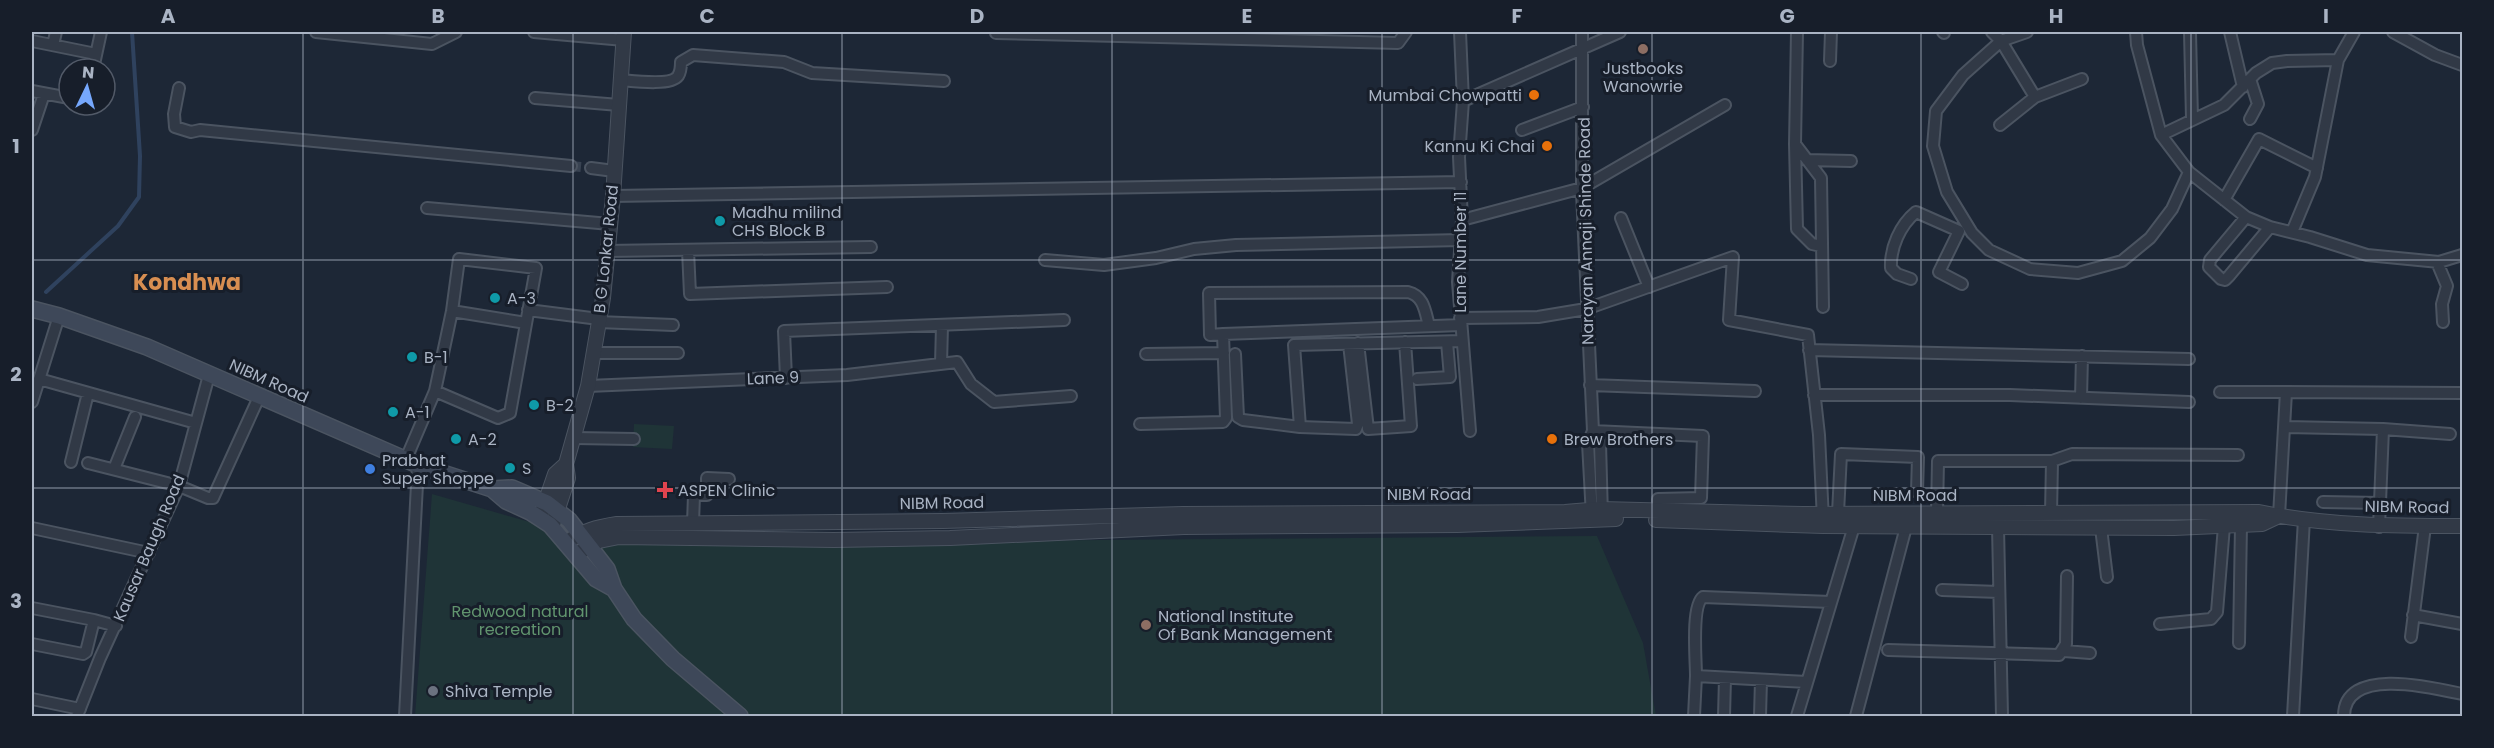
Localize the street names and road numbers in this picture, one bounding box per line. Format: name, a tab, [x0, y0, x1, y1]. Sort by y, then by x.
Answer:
street label: Narayan Annaji Shinde Road	[1573, 117, 1599, 345]
street label: B G Lonkar Road	[588, 184, 624, 314]
street label: Lane Number 11	[1449, 191, 1472, 313]
street label: NIBM Road	[226, 353, 312, 409]
street label: Lane 9	[746, 366, 800, 390]
street label: Kausar Baugh Road	[108, 471, 190, 625]
street label: NIBM Road	[1387, 483, 1471, 506]
street label: NIBM Road	[1873, 484, 1957, 507]
street label: NIBM Road	[899, 491, 985, 515]
street label: NIBM Road	[2364, 495, 2450, 519]

